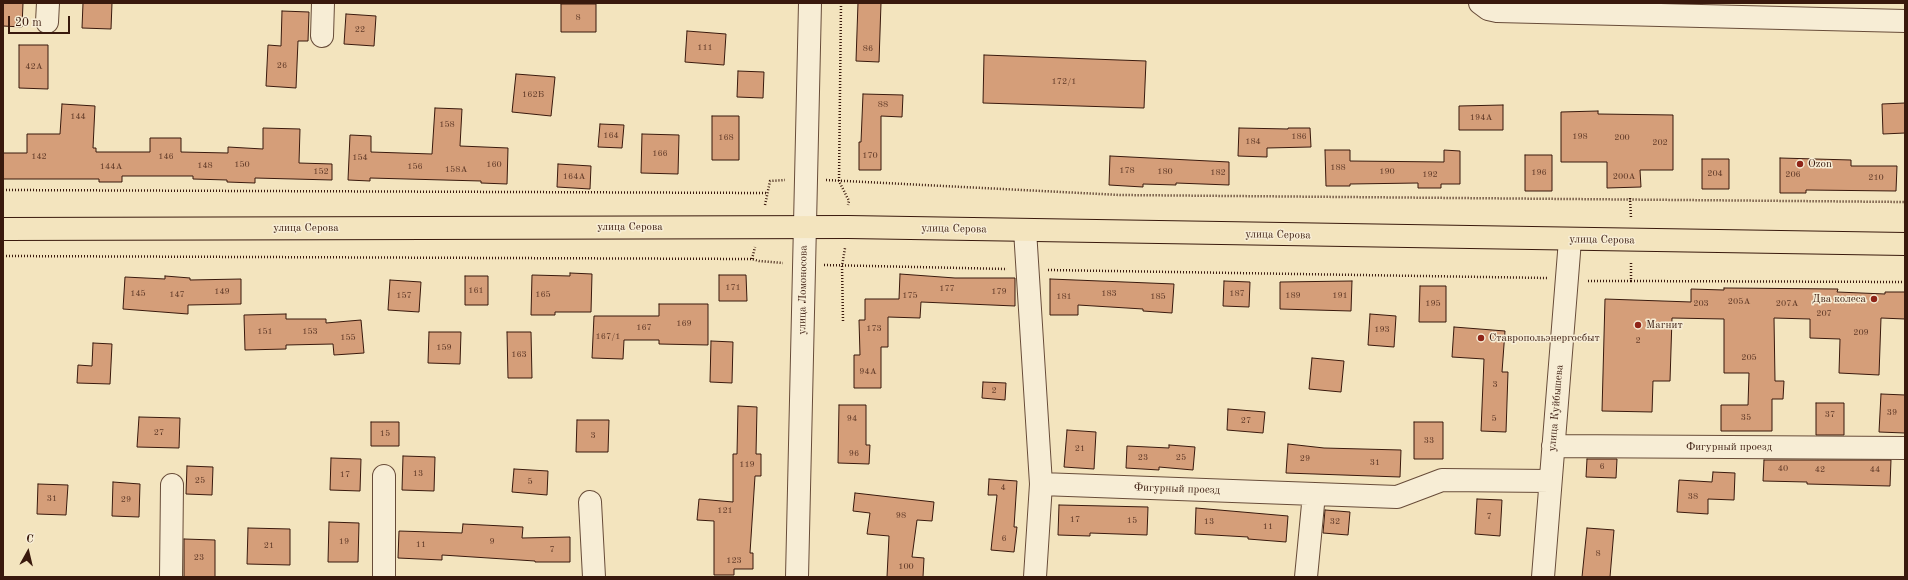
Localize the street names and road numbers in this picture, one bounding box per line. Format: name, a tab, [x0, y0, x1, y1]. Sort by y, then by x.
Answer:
street label: улица Серова	[597, 220, 663, 234]
street label: улица Серова	[273, 221, 339, 235]
street label: улица Серова	[921, 222, 987, 236]
street label: улица Серова	[1245, 228, 1311, 242]
street label: улица Серова	[1569, 233, 1635, 247]
street label: улица Ломоносова	[796, 245, 810, 335]
street label: улица Куйбышева	[1546, 364, 1566, 452]
street label: Фигурный проезд	[1686, 440, 1772, 454]
street label: Фигурный проезд	[1134, 481, 1220, 497]

